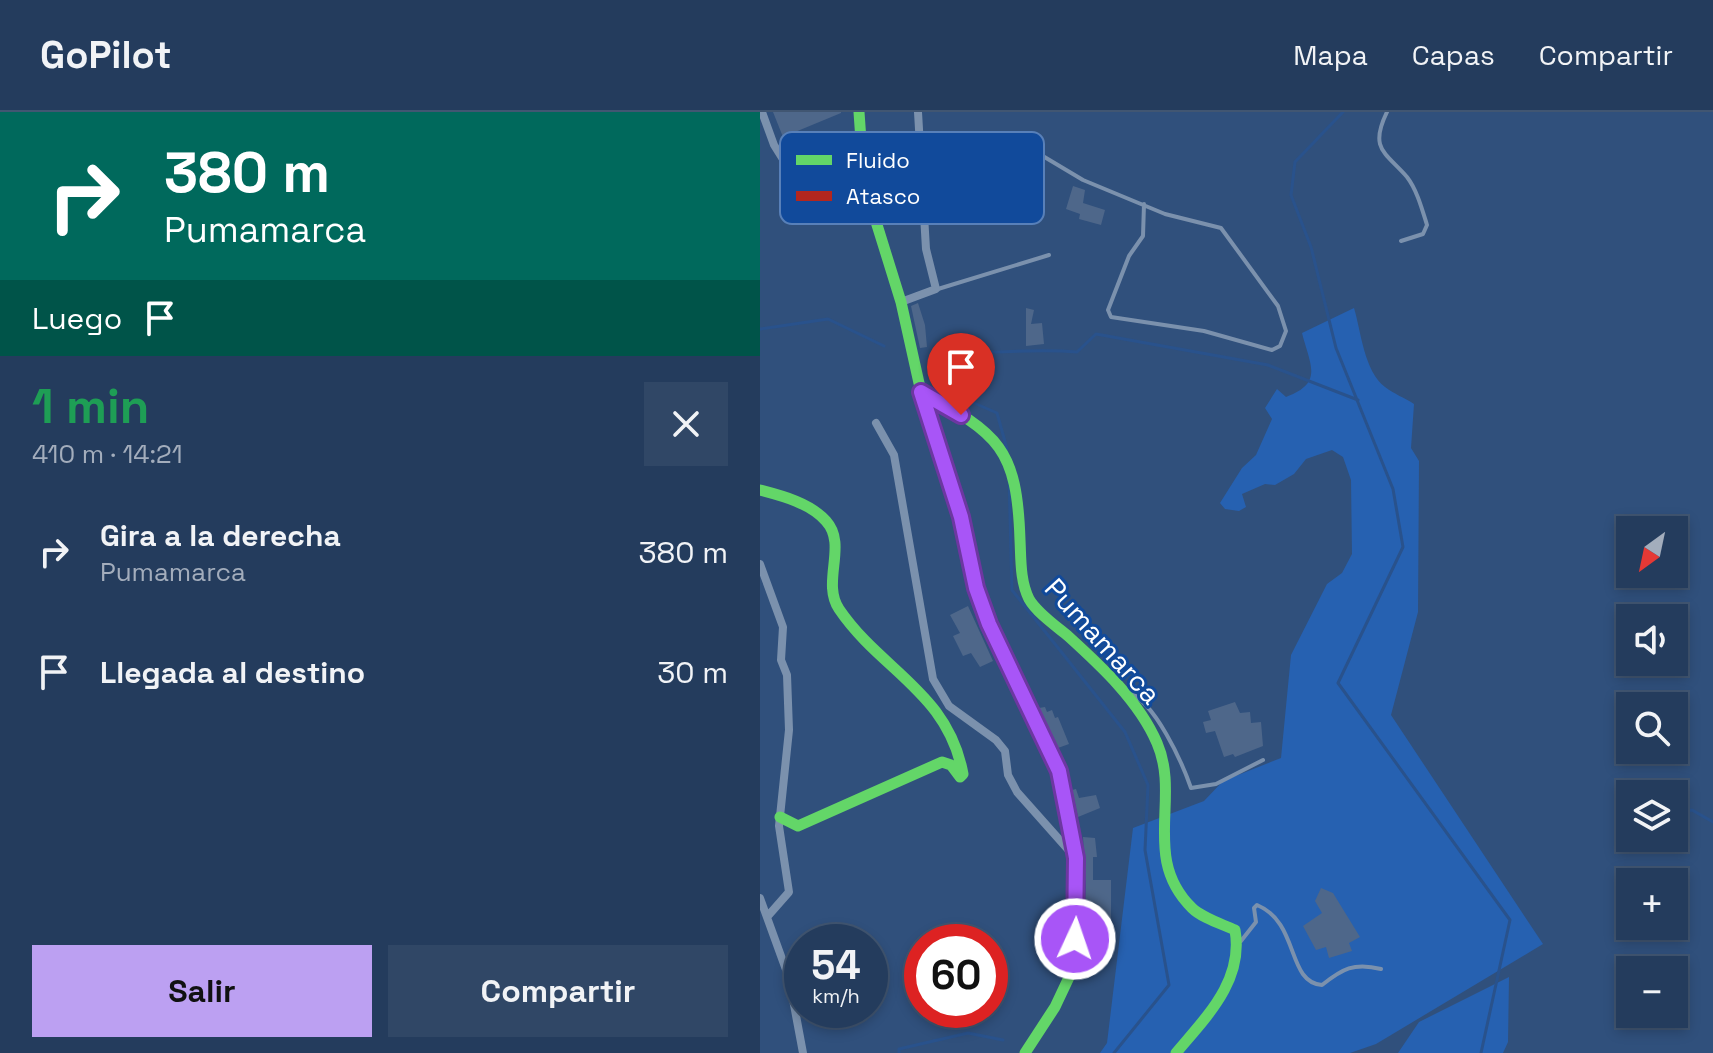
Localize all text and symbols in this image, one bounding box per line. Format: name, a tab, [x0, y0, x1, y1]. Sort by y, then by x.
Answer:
text: GoPilot	[40, 31, 172, 79]
text: Mapa	[1293, 37, 1368, 73]
text: Capas	[1412, 37, 1495, 73]
text: Compartir	[1539, 37, 1673, 73]
legend	[780, 132, 1044, 224]
text: 380 m	[164, 137, 330, 208]
icon: right	[32, 144, 136, 248]
text: Fluido	[846, 146, 910, 174]
text: Atasco	[846, 182, 920, 210]
text: Pumamarca	[164, 207, 366, 253]
icon: arrive	[138, 296, 182, 340]
text: Luego	[32, 299, 122, 338]
pin	[927, 333, 995, 415]
icon: arrive	[939, 345, 983, 389]
text: 1 min	[32, 376, 149, 437]
button: close	[644, 382, 728, 466]
text: 410 m · 14:21	[32, 437, 183, 471]
text: Gira a la derecha	[100, 516, 341, 555]
north arrow	[1616, 516, 1688, 588]
map controls	[1616, 516, 1688, 1028]
icon: right	[32, 530, 76, 574]
text: 380 m	[638, 533, 728, 572]
text: Pumamarca	[100, 555, 246, 589]
street label: Pumamarca	[1037, 571, 1169, 711]
button: sound	[1616, 604, 1688, 676]
icon: arrive	[32, 650, 76, 694]
text: Llegada al destino	[100, 653, 365, 692]
text: 30 m	[657, 653, 728, 692]
button: search	[1616, 692, 1688, 764]
button: layers	[1616, 780, 1688, 852]
button: +	[1616, 868, 1688, 940]
position arrow	[1033, 897, 1117, 981]
speed limit sign: 60	[904, 924, 1008, 1028]
text: 54	[811, 940, 861, 991]
button: Salir	[32, 945, 372, 1037]
button: Compartir	[388, 945, 728, 1037]
button: −	[1616, 956, 1688, 1028]
text: km/h	[812, 983, 860, 1009]

